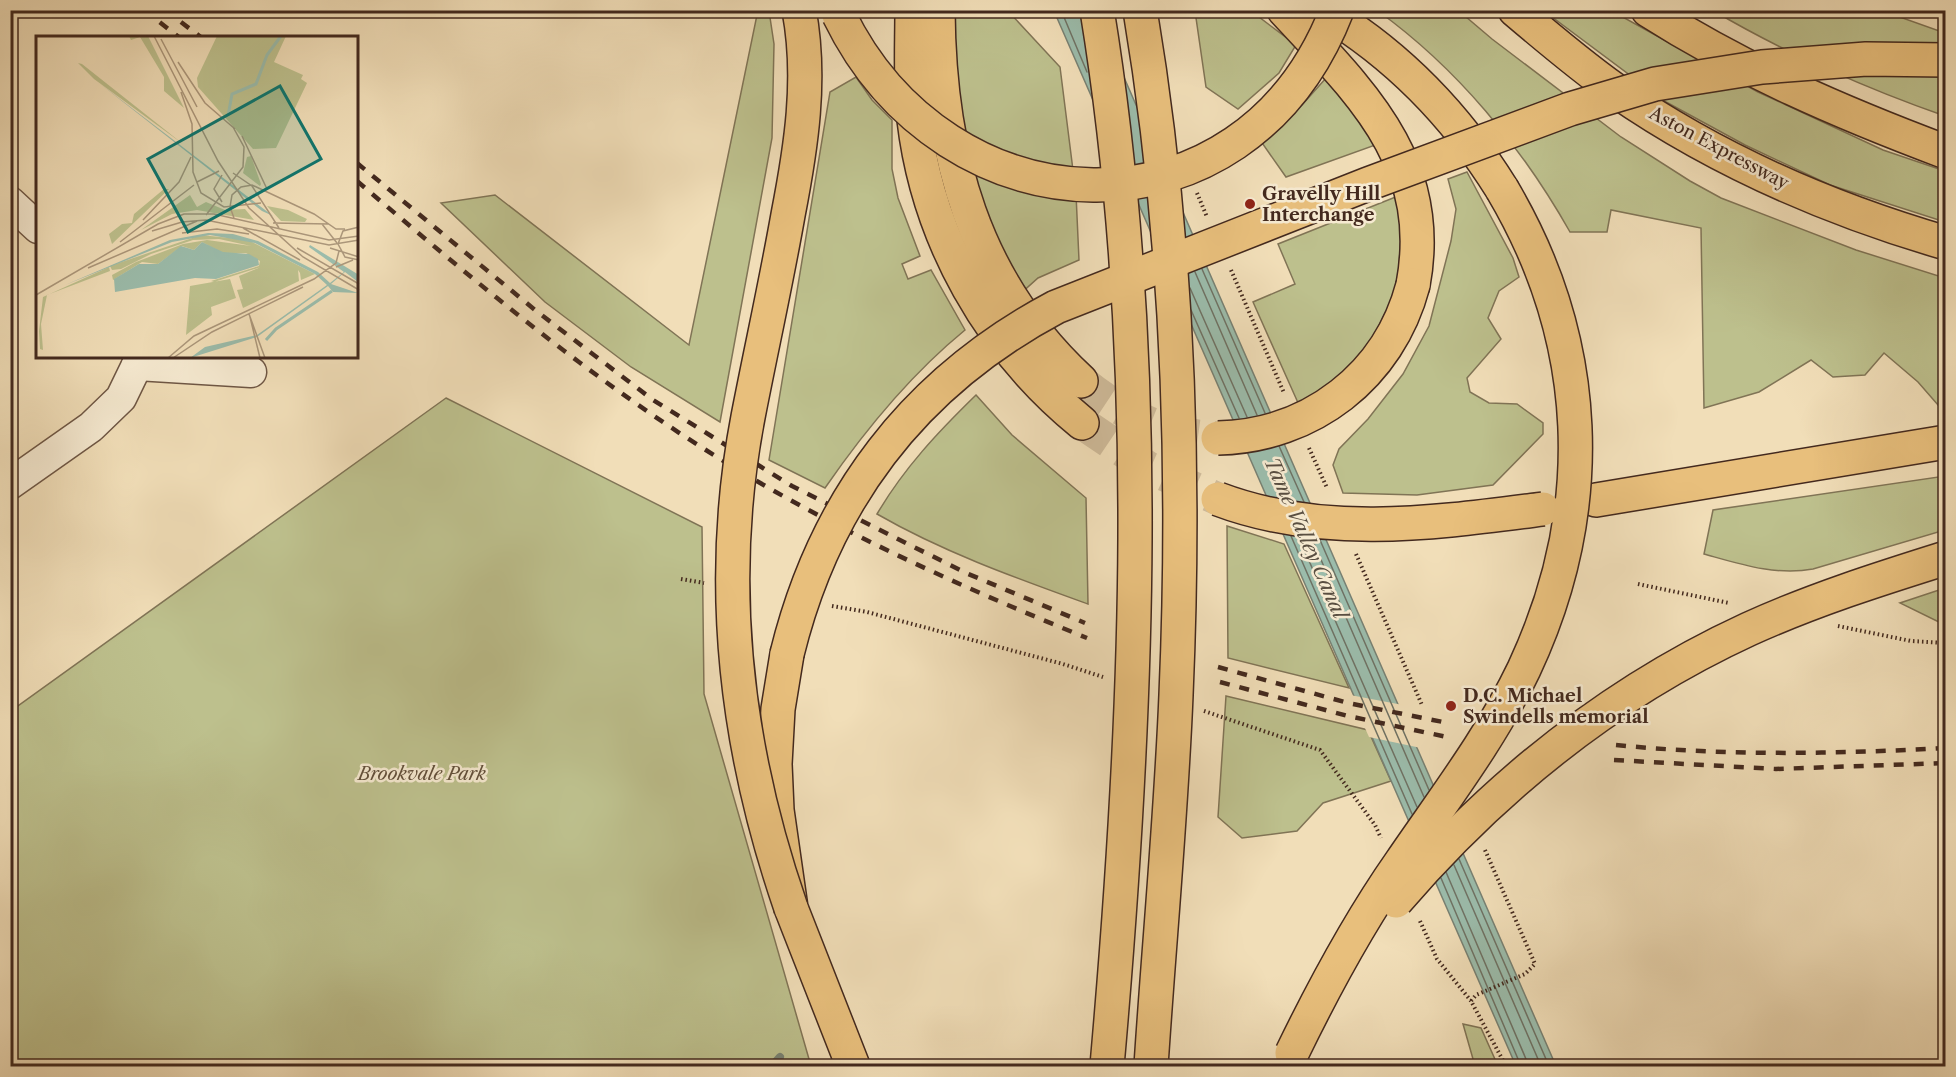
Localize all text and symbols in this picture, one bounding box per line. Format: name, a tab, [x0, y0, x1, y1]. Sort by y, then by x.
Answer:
inset map	[36, 36, 358, 358]
street label: Aston Expressway	[1645, 101, 1793, 195]
place label: Gravelly Hill Interchange	[1262, 183, 1380, 226]
marker: Gravelly Hill Interchange	[1243, 197, 1257, 211]
water label: Tame Valley Canal	[1260, 453, 1353, 625]
place label: D.C. Michael Swindells memorial	[1463, 685, 1649, 728]
marker: D.C. Michael Swindells memorial	[1444, 699, 1458, 713]
park label: Brookvale Park	[356, 763, 487, 785]

